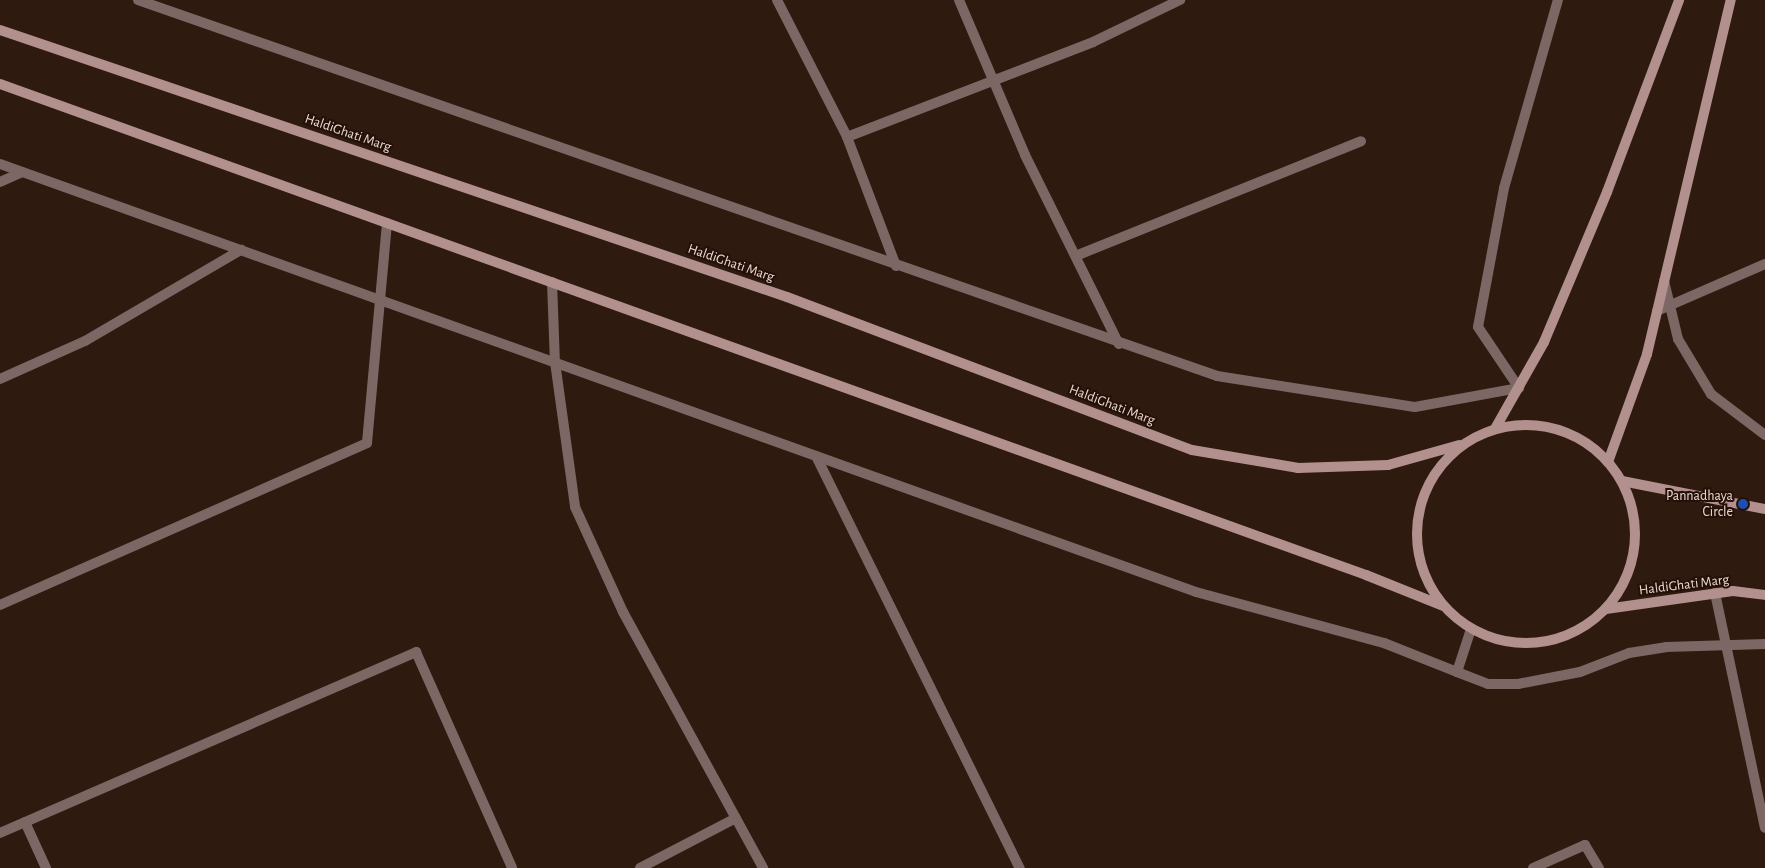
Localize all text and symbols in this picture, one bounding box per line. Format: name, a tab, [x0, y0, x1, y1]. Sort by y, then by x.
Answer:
street label: HaldiGhati Marg	[302, 110, 394, 156]
street label: HaldiGhati Marg	[685, 240, 777, 286]
street label: HaldiGhati Marg	[1067, 381, 1157, 429]
place label: Pannadhaya Circle	[1666, 488, 1733, 520]
marker: Pannadhaya Circle	[1737, 498, 1749, 510]
street label: HaldiGhati Marg	[1638, 571, 1730, 599]

